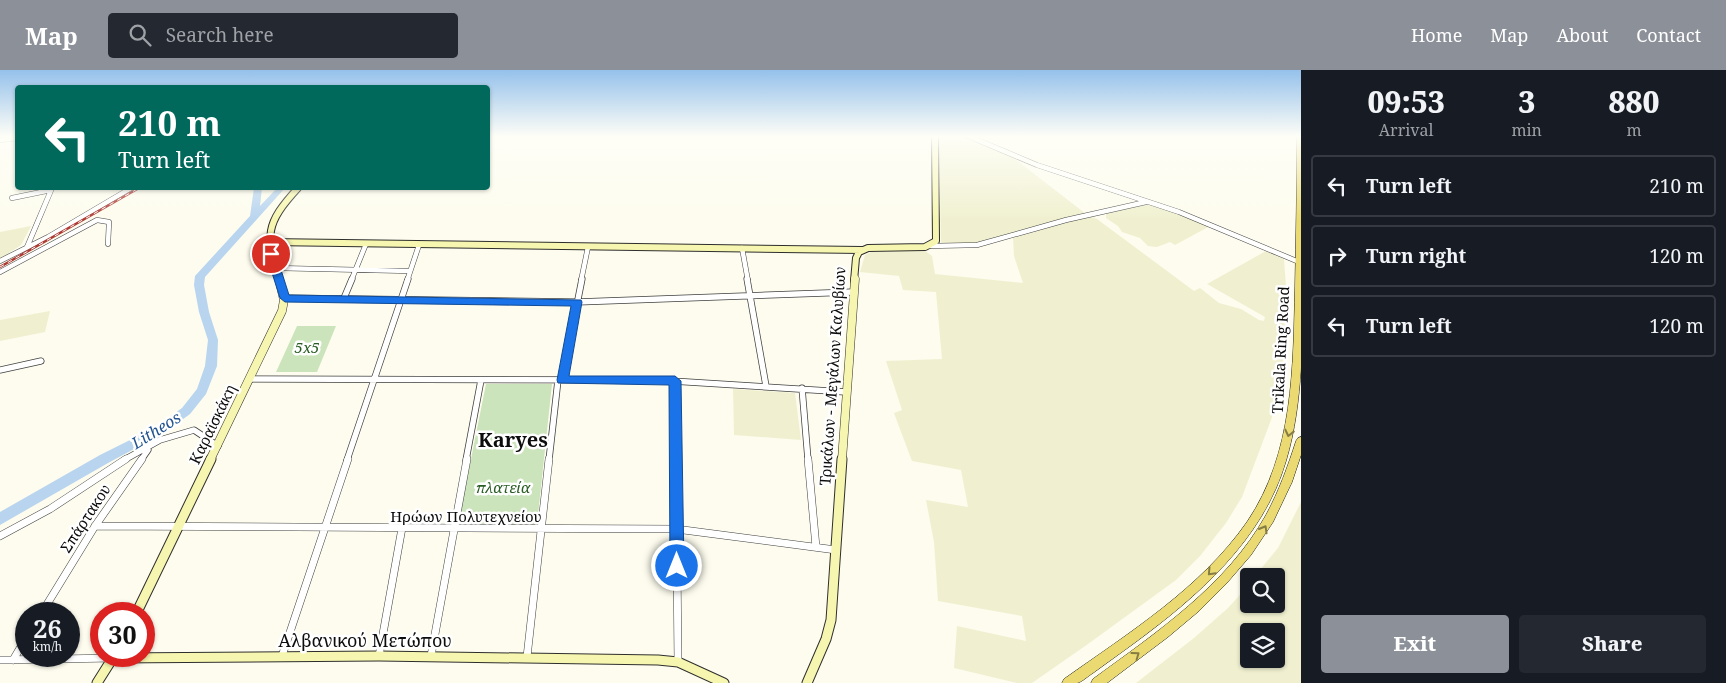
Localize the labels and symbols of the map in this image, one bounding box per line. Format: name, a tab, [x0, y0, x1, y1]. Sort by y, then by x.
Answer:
pin	[250, 233, 292, 275]
street label: Τρικάλων - Μεγάλων Καλυβίων	[814, 266, 850, 486]
street label: Trikala Ring Road	[1267, 286, 1293, 414]
park label: 5x5	[295, 337, 319, 357]
street label: Καραϊσκάκη	[184, 381, 240, 467]
water label: Litheos	[126, 406, 185, 454]
district label: Karyes	[478, 426, 548, 453]
one-way arrow	[1284, 429, 1295, 437]
park label: πλατεία	[476, 477, 531, 497]
street label: Σπάρτακου	[55, 480, 115, 556]
street label: Ηρώων Πολυτεχνείου	[390, 506, 542, 526]
one-way arrow	[1257, 526, 1267, 535]
position arrow	[650, 539, 702, 591]
one-way arrow	[1207, 567, 1216, 576]
speed limit sign: 30	[90, 602, 155, 667]
street label: Αλβανικού Μετώπου	[278, 628, 452, 652]
one-way arrow	[1130, 652, 1139, 660]

